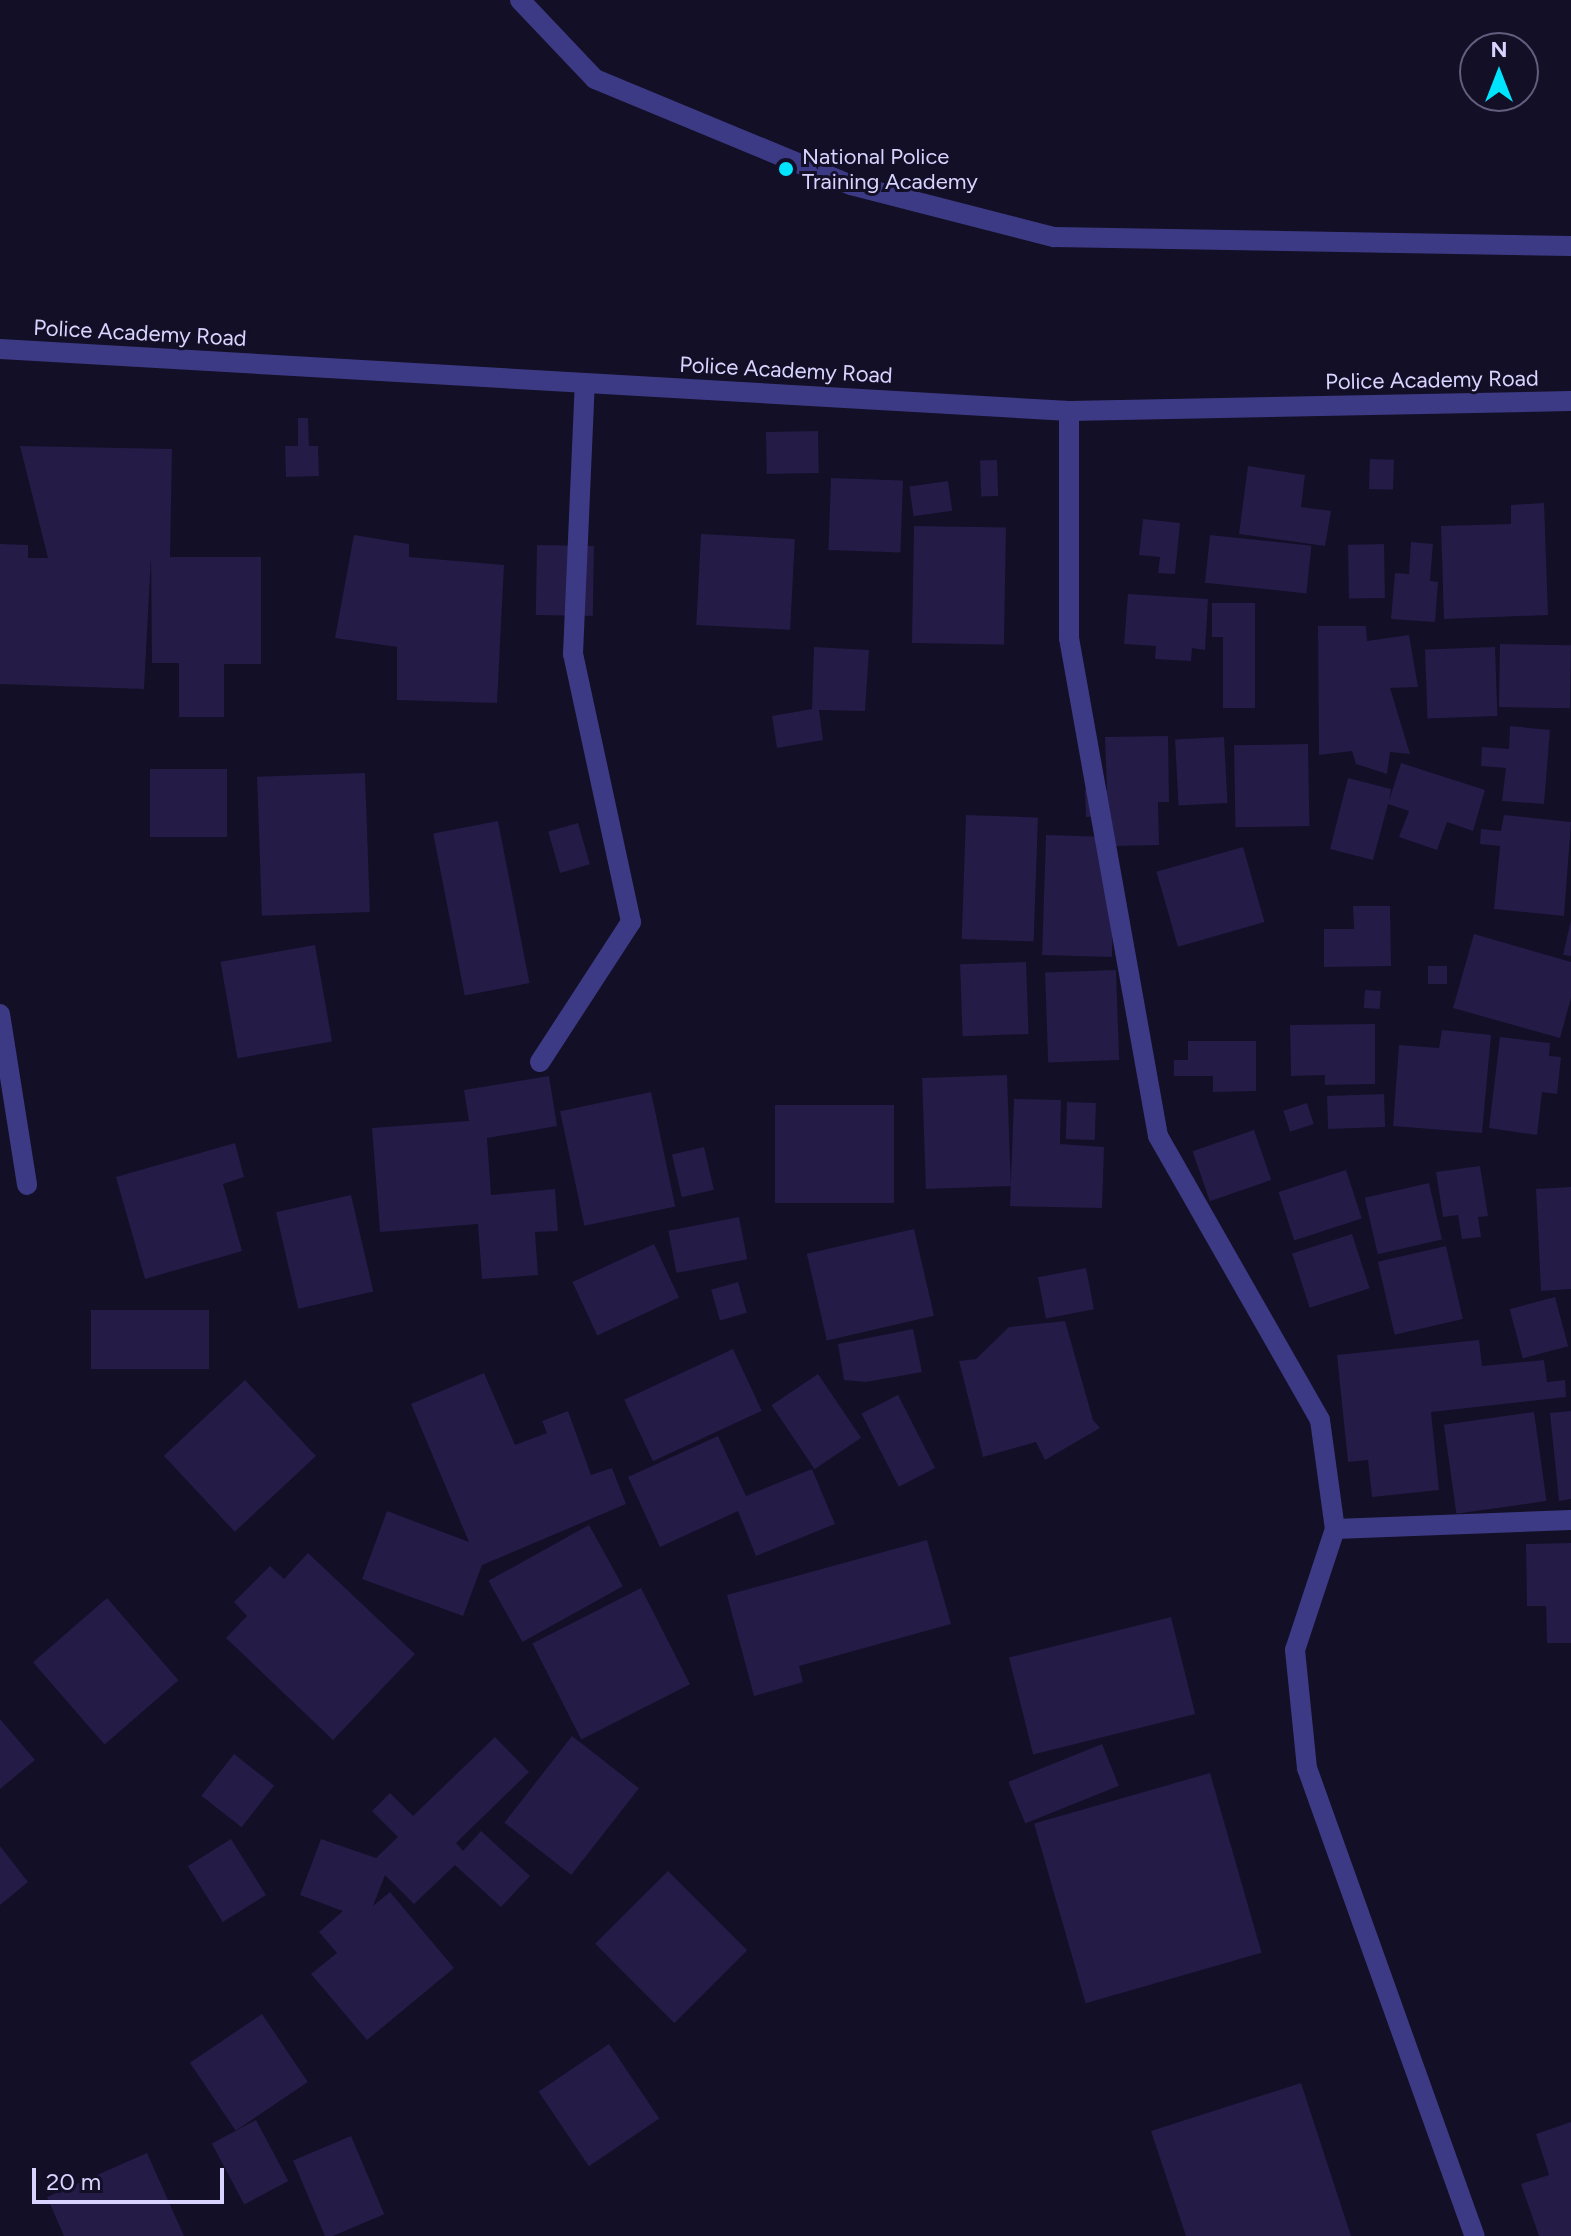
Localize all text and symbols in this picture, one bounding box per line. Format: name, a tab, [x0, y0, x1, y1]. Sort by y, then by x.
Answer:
north arrow	[1459, 32, 1539, 112]
text: N	[1490, 36, 1508, 63]
place label: National Police Training Academy	[802, 143, 978, 194]
marker: National Police Training Academy	[777, 160, 795, 178]
street label: Police Academy Road	[33, 314, 247, 352]
street label: Police Academy Road	[679, 351, 893, 389]
street label: Police Academy Road	[1325, 365, 1539, 395]
scale bar	[36, 2152, 228, 2202]
text: 20 m	[46, 2167, 101, 2196]

